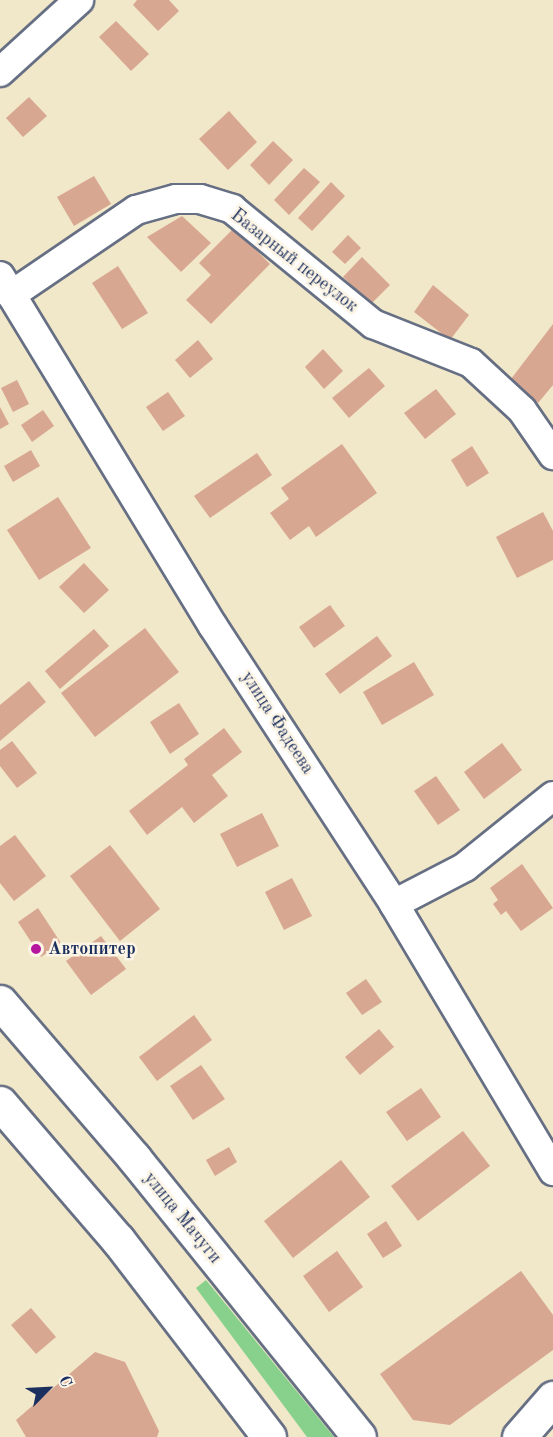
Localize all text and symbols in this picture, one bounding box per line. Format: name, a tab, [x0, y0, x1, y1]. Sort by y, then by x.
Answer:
street label: Базарный переулок	[226, 205, 362, 317]
street label: улица Фадеева	[236, 668, 318, 778]
place label: Автопитер	[48, 938, 136, 960]
marker: Автопитер	[29, 942, 43, 956]
street label: улица Мачуги	[139, 1168, 225, 1268]
north arrow	[18, 1359, 78, 1419]
text: С	[55, 1374, 74, 1390]

